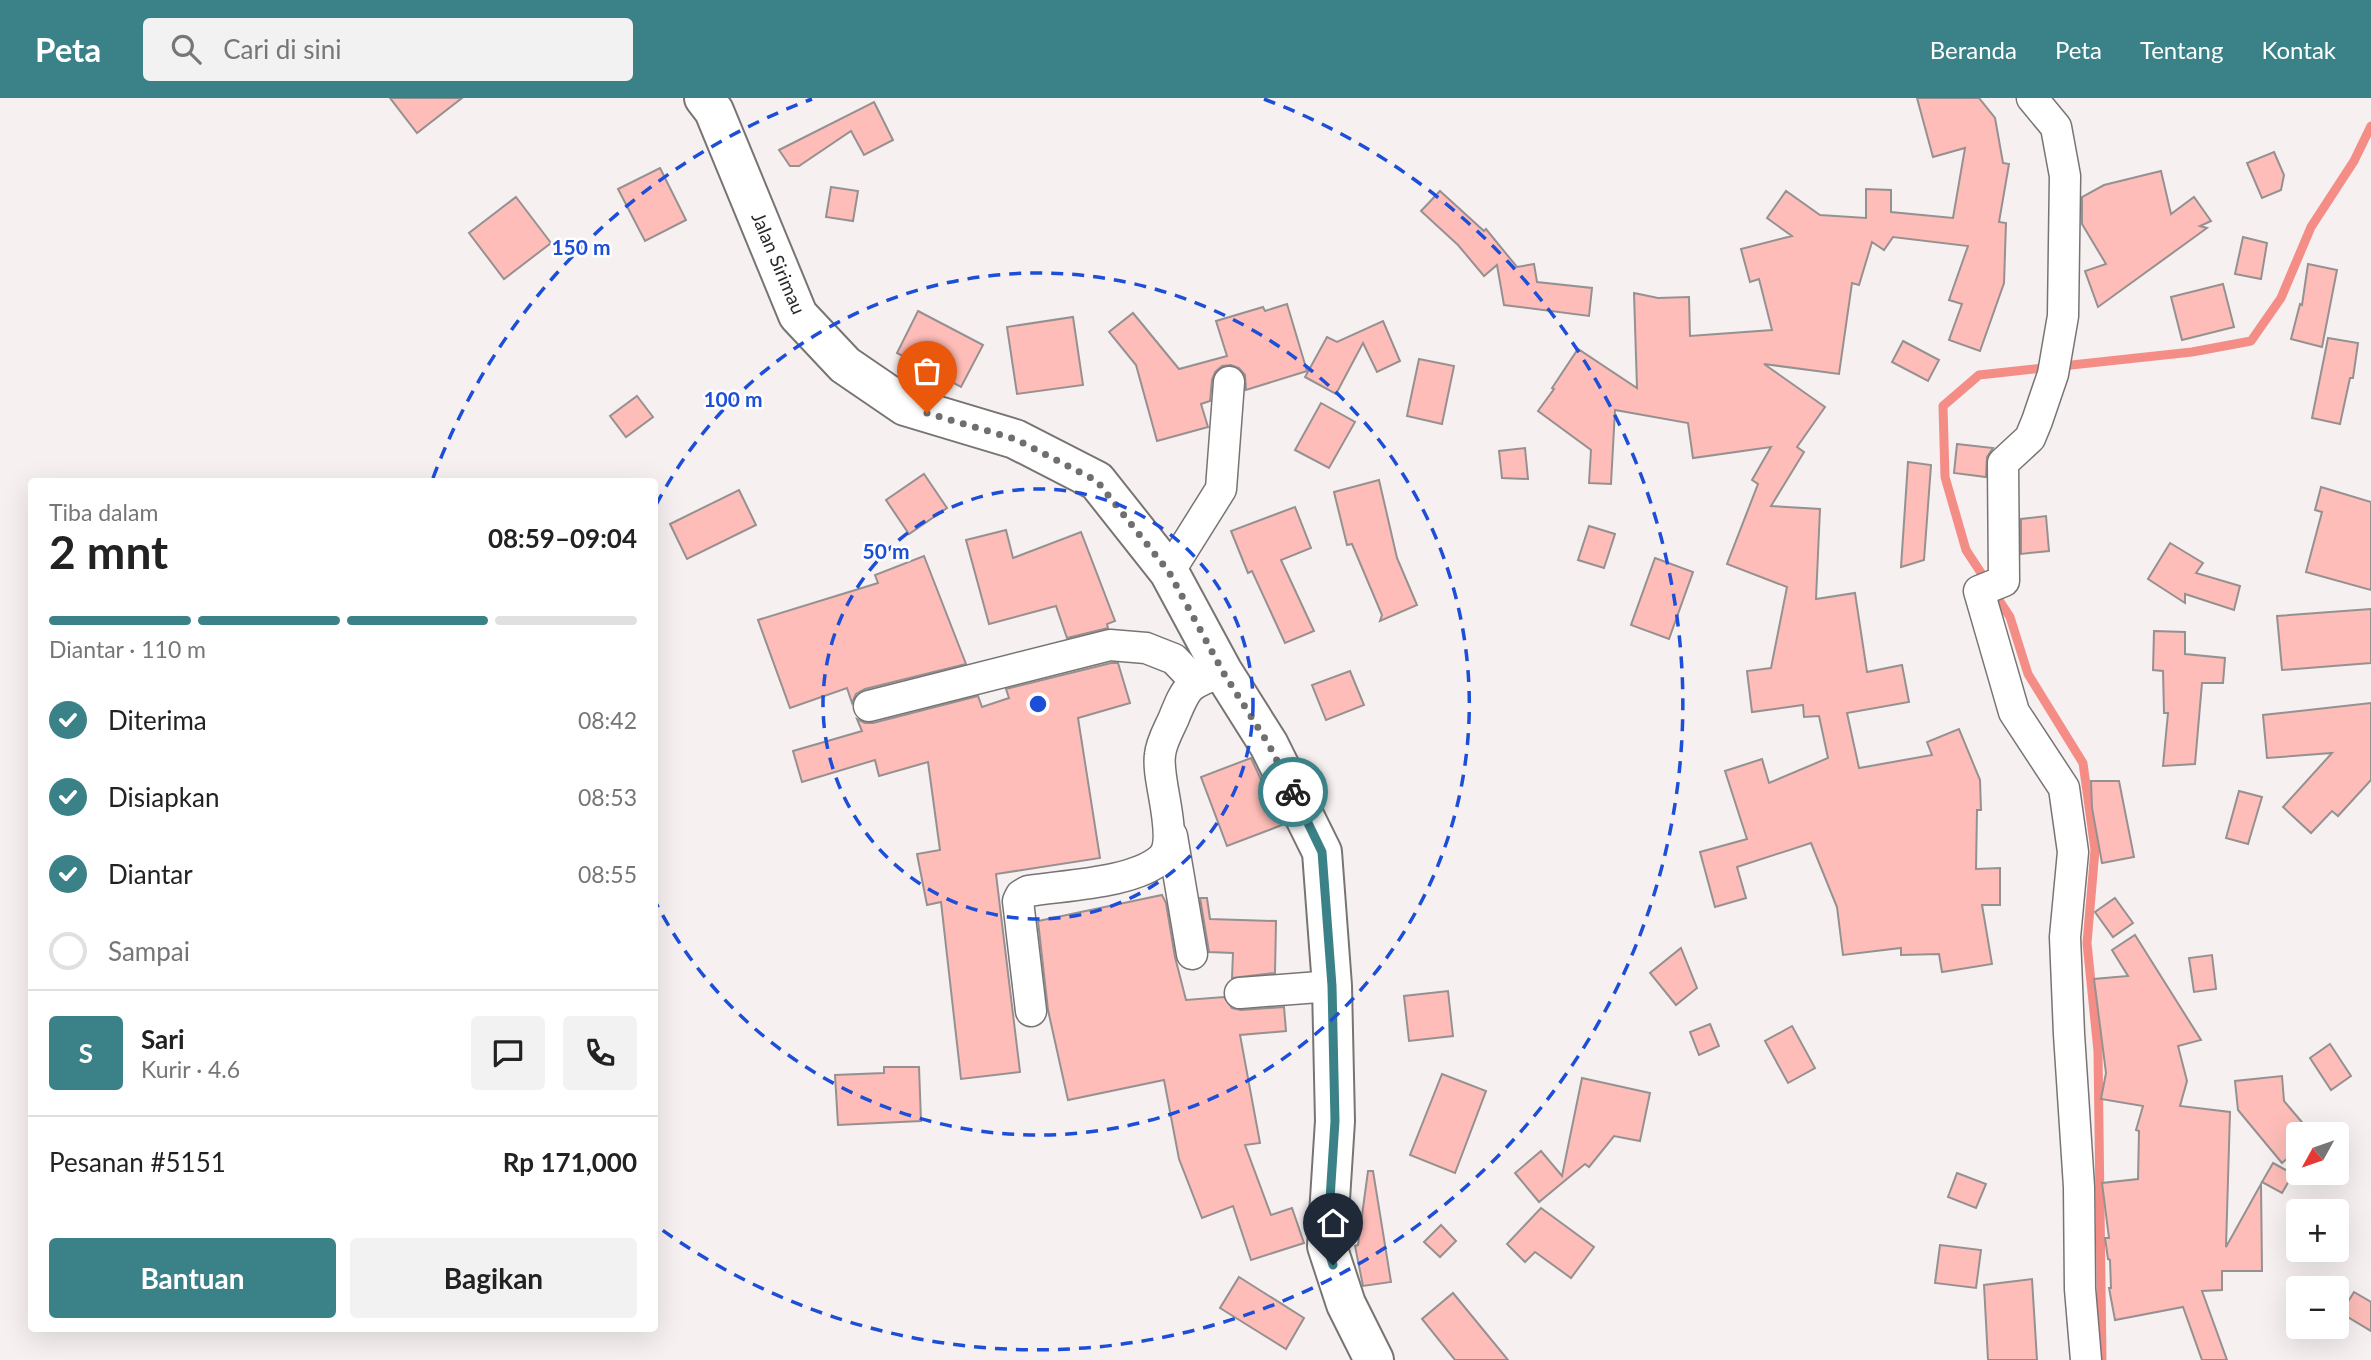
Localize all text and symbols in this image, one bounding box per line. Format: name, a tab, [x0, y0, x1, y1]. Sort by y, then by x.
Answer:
search box	[143, 18, 633, 81]
text: Peta	[35, 29, 101, 69]
icon: search	[167, 30, 205, 68]
text: Cari di sini	[223, 33, 342, 65]
text: Beranda	[1930, 35, 2017, 64]
text: Peta	[2055, 35, 2102, 64]
text: Tentang	[2140, 35, 2223, 64]
text: Kontak	[2261, 35, 2336, 64]
street label: Jalan Sirimau	[747, 209, 811, 317]
text: 150 m	[551, 234, 611, 259]
pin	[897, 341, 957, 413]
icon: bag	[908, 352, 946, 390]
text: 100 m	[703, 386, 763, 411]
text: Tiba dalam	[49, 498, 158, 526]
text: 08:59–09:04	[488, 522, 637, 554]
text: 2 mnt	[49, 524, 168, 579]
text: 50 m	[862, 538, 910, 563]
text: Diantar · 110 m	[49, 635, 206, 663]
centre of rings	[1026, 692, 1050, 716]
icon: check	[49, 701, 87, 739]
text: Diterima	[108, 704, 207, 736]
text: 08:42	[578, 706, 637, 734]
courier	[1258, 757, 1328, 827]
icon: bike	[1274, 773, 1312, 811]
icon: check	[49, 778, 87, 816]
text: Disiapkan	[108, 781, 219, 813]
text: 08:53	[578, 783, 637, 811]
icon: check	[49, 855, 87, 893]
text: Diantar	[108, 858, 193, 890]
text: 08:55	[578, 860, 637, 888]
text: Sampai	[108, 935, 190, 967]
button: chat	[471, 1016, 545, 1090]
button: phone	[563, 1016, 637, 1090]
text: Sari	[141, 1023, 185, 1055]
text: S	[79, 1037, 93, 1069]
text: Kurir · 4.6	[141, 1055, 240, 1083]
north arrow	[2286, 1122, 2348, 1185]
map controls	[2286, 1122, 2349, 1339]
text: Pesanan #5151	[49, 1146, 226, 1178]
text: Rp 171,000	[503, 1146, 637, 1178]
pin	[1303, 1193, 1363, 1265]
button: +	[2286, 1199, 2349, 1262]
icon: home	[1314, 1204, 1352, 1242]
button: Bantuan	[49, 1238, 336, 1318]
button: Bagikan	[350, 1238, 637, 1318]
button: −	[2286, 1276, 2349, 1339]

